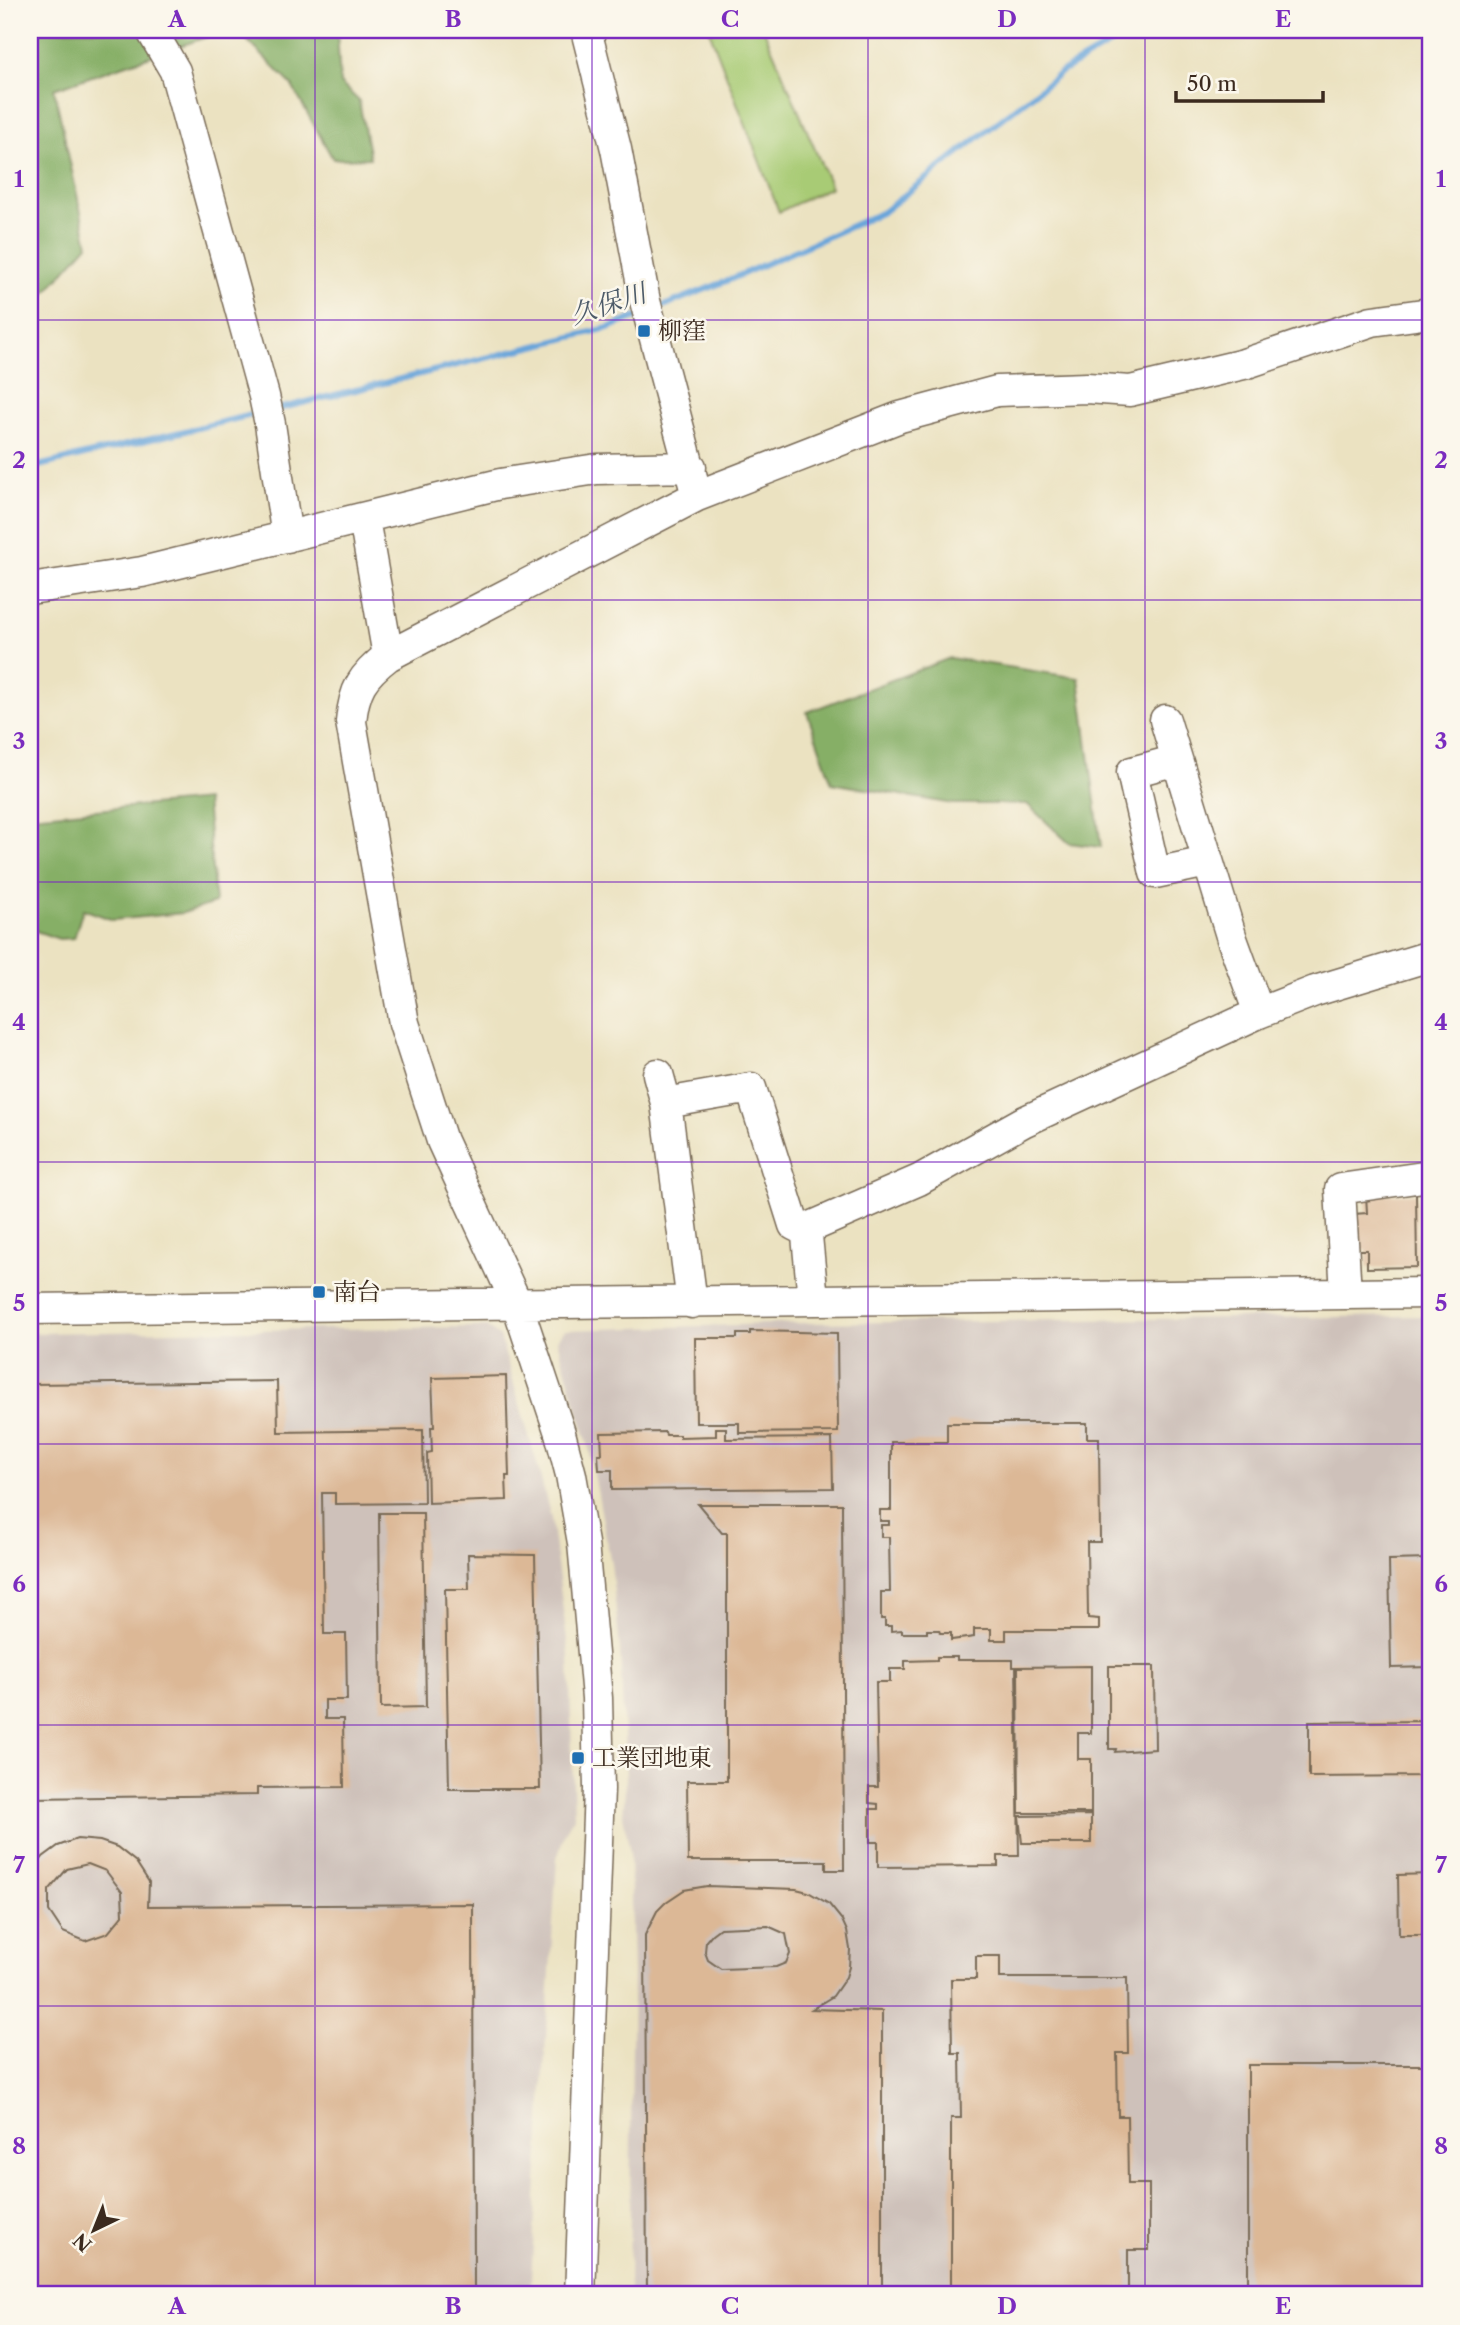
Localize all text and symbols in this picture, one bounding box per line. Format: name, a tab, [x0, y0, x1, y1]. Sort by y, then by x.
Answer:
text: A	[167, 5, 187, 33]
text: B	[444, 5, 462, 33]
text: C	[721, 5, 739, 33]
text: D	[997, 5, 1017, 33]
text: E	[1275, 5, 1291, 33]
scale bar	[1176, 60, 1324, 104]
text: 50 m	[1187, 71, 1237, 96]
text: 1	[14, 165, 25, 193]
text: 1	[1436, 165, 1447, 193]
water label: 久保川	[566, 276, 653, 331]
place label: 柳窪	[658, 316, 706, 345]
marker: 柳窪	[636, 323, 652, 339]
text: 2	[12, 446, 26, 474]
text: 2	[1434, 446, 1448, 474]
text: 3	[13, 727, 26, 755]
text: 3	[1435, 727, 1448, 755]
text: 4	[12, 1008, 26, 1036]
text: 4	[1434, 1008, 1448, 1036]
place label: 南台	[333, 1277, 381, 1306]
marker: 南台	[311, 1284, 327, 1300]
text: 5	[13, 1289, 25, 1317]
text: 5	[1435, 1289, 1447, 1317]
text: 6	[12, 1570, 26, 1598]
text: 6	[1434, 1570, 1448, 1598]
place label: 工業団地東	[592, 1743, 712, 1772]
marker: 工業団地東	[570, 1750, 586, 1766]
text: 7	[13, 1851, 25, 1879]
text: 7	[1435, 1851, 1447, 1879]
text: 8	[12, 2132, 26, 2160]
text: 8	[1434, 2132, 1448, 2160]
north arrow	[60, 2196, 130, 2266]
text: N	[69, 2228, 97, 2256]
text: A	[167, 2292, 187, 2320]
text: B	[444, 2292, 462, 2320]
text: C	[721, 2292, 739, 2320]
text: D	[997, 2292, 1017, 2320]
text: E	[1275, 2292, 1291, 2320]

